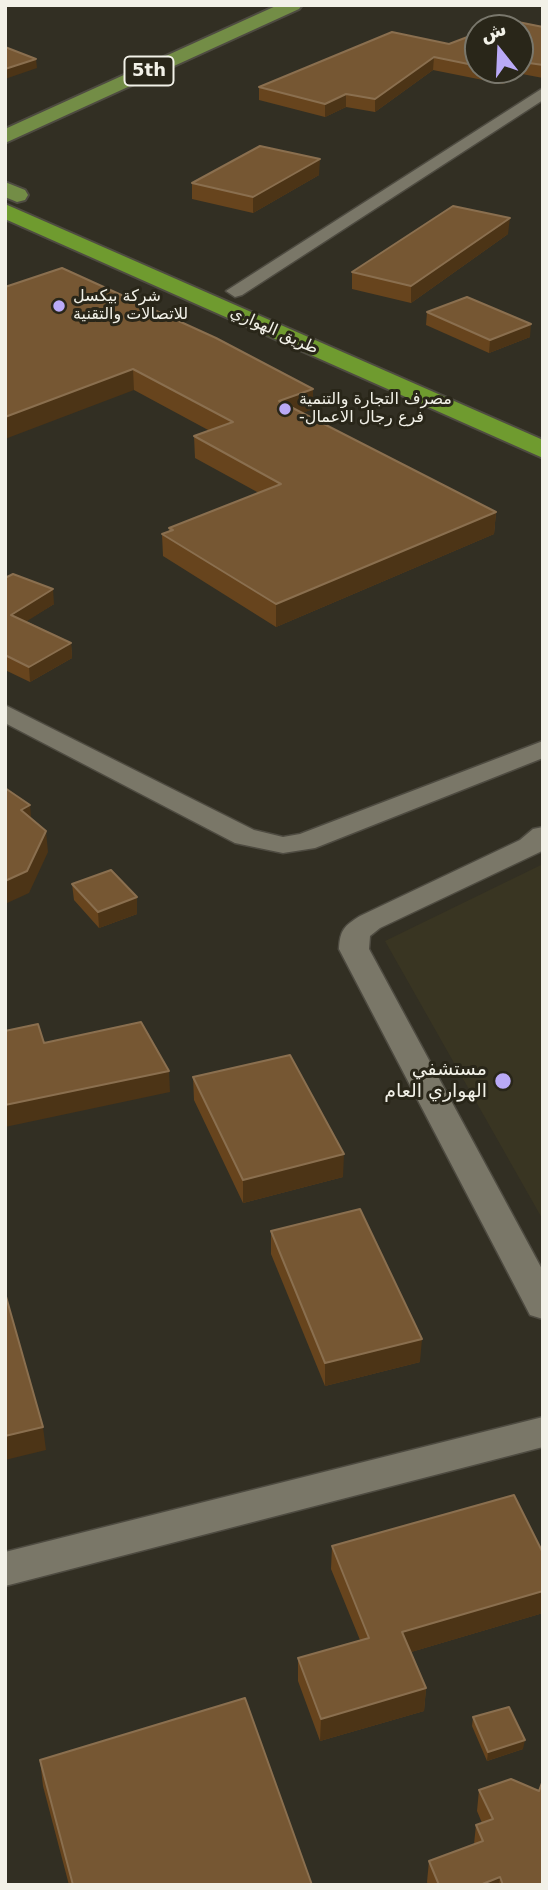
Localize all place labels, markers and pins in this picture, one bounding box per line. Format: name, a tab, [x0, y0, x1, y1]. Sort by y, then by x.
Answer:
place label: شركة بيكسل للاتصالات والتقنية	[73, 287, 188, 325]
marker: شركة بيكسل للاتصالات والتقنية	[51, 298, 67, 314]
place label: مصرف التجارة والتنمية -فرع رجال الاعمال	[299, 390, 452, 428]
marker: مصرف التجارة والتنمية -فرع رجال الاعمال	[277, 401, 293, 417]
place label: مستشفي الهواري العام	[384, 1059, 487, 1103]
marker: مستشفي الهواري العام	[493, 1071, 513, 1091]

